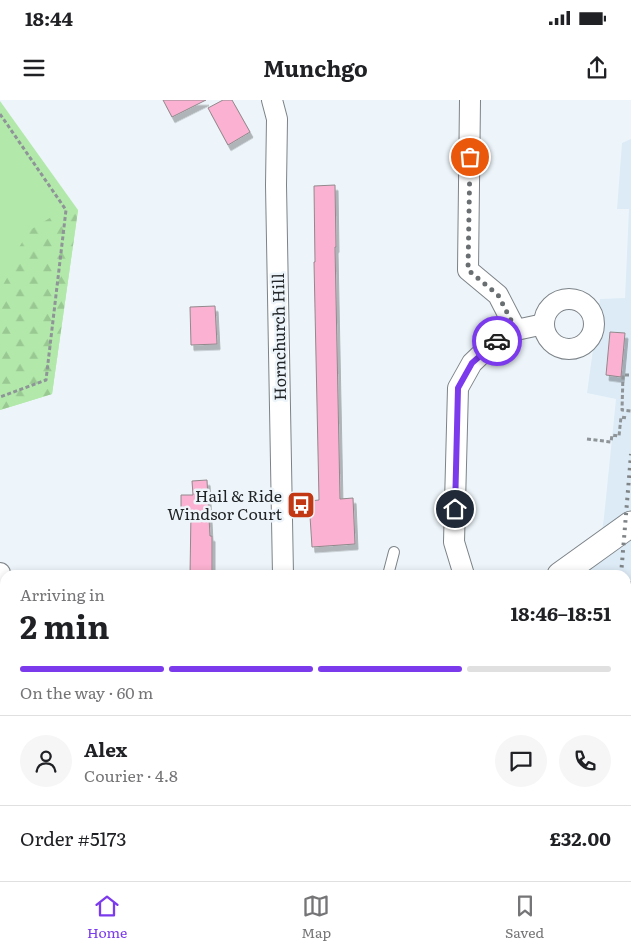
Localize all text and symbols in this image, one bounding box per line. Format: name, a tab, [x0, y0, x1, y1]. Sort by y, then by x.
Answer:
text: 18:44	[25, 4, 73, 32]
text: Munchgo	[263, 51, 368, 84]
icon: menu	[20, 54, 48, 82]
icon: share	[583, 54, 611, 82]
pin	[449, 136, 491, 178]
icon: bag	[456, 143, 484, 171]
street label: Hornchurch Hill	[265, 273, 291, 401]
courier	[472, 316, 522, 366]
icon: car	[483, 327, 511, 355]
place label: Hail & Ride Windsor Court	[167, 483, 283, 525]
pin	[434, 488, 476, 530]
bus stop icon: Hail & Ride Windsor Court	[286, 490, 316, 520]
icon: home	[441, 495, 469, 523]
text: Arriving in	[20, 582, 105, 606]
text: 18:46–18:51	[510, 599, 611, 627]
text: 2 min	[20, 601, 109, 649]
text: On the way · 60 m	[20, 680, 153, 704]
button: person	[20, 735, 72, 787]
text: Alex	[84, 735, 127, 763]
button: chat	[495, 735, 547, 787]
button: phone	[559, 735, 611, 787]
text: Courier · 4.8	[84, 763, 178, 787]
text: Order #5173	[20, 824, 127, 852]
text: £32.00	[549, 824, 611, 852]
tab: Home	[87, 892, 127, 942]
tab: Map	[301, 892, 331, 942]
tab: Saved	[505, 892, 544, 942]

